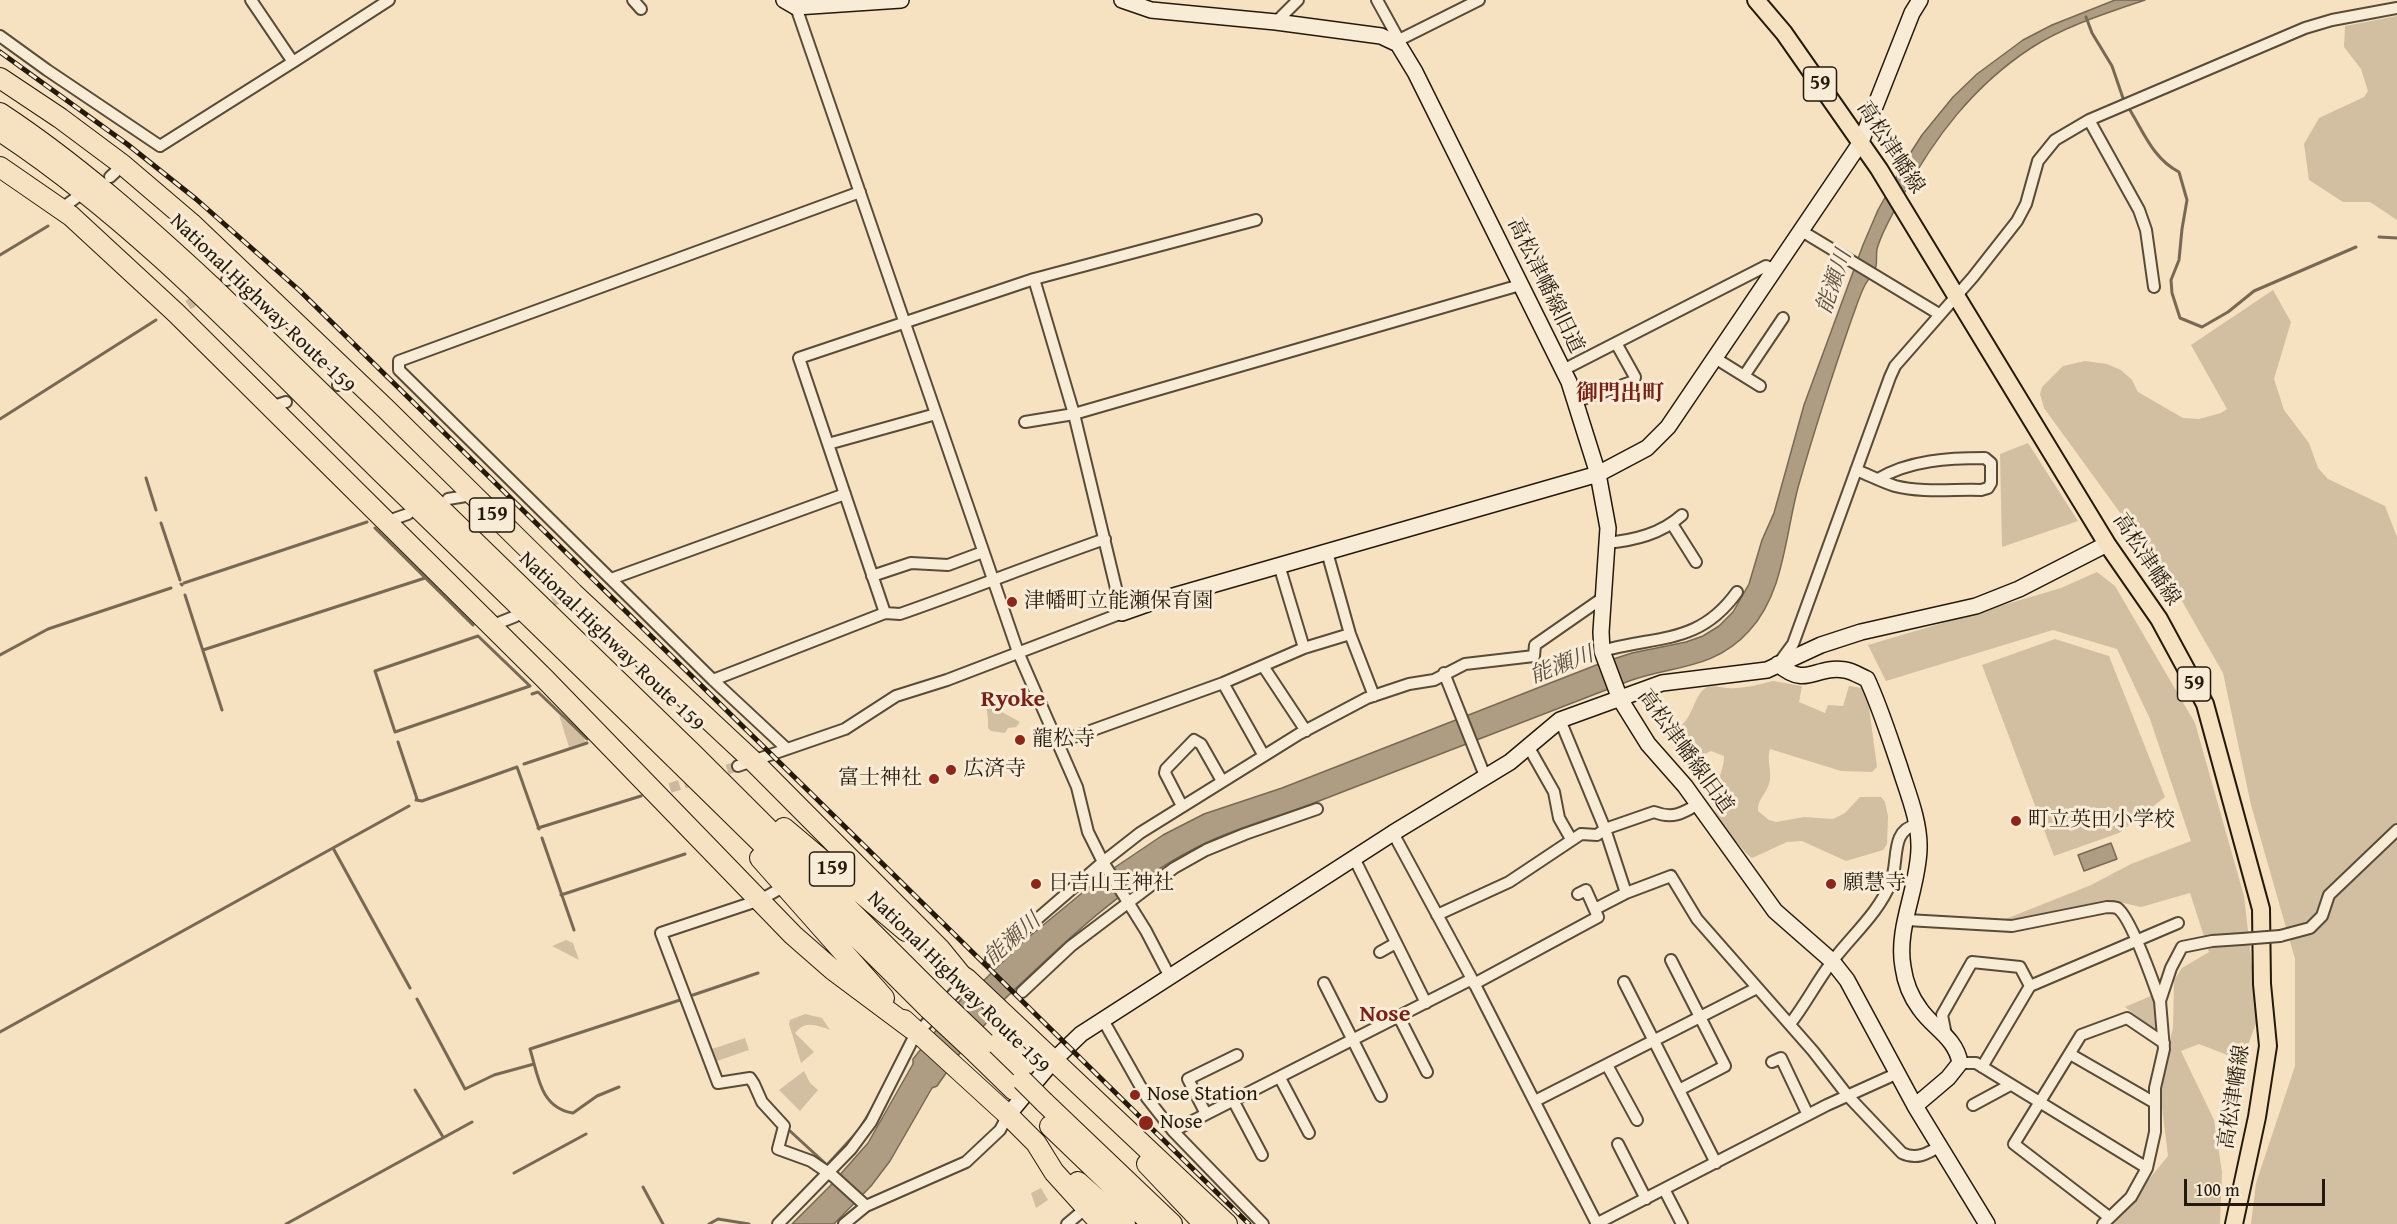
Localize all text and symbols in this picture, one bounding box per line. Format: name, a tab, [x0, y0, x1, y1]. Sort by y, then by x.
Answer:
road number: 59	[1804, 67, 1836, 101]
street label: 高松津幡線	[1851, 97, 1929, 199]
street label: National Highway Route 159	[164, 209, 360, 399]
street label: 高松津幡線旧道	[1501, 214, 1589, 358]
water label: 能瀬川	[1812, 247, 1858, 317]
district label: 御門出町	[1576, 381, 1664, 407]
road number: 159	[470, 498, 514, 532]
street label: 高松津幡線	[2107, 509, 2185, 611]
street label: National Highway Route 159	[513, 547, 709, 737]
place label: 津幡町立能瀬保育園	[1024, 589, 1213, 615]
marker: 津幡町立能瀬保育園	[1005, 595, 1019, 609]
water label: 能瀬川	[1526, 642, 1598, 690]
road number: 59	[2178, 667, 2210, 701]
street label: 高松津幡線旧道	[1632, 685, 1738, 819]
district label: Ryoke	[981, 686, 1045, 714]
place label: 龍松寺	[1032, 727, 1095, 753]
marker: 龍松寺	[1013, 733, 1027, 747]
place label: 広済寺	[963, 757, 1026, 783]
marker: 広済寺	[944, 763, 958, 777]
place label: 富士神社	[838, 766, 922, 792]
marker: 富士神社	[927, 772, 941, 786]
place label: 町立英田小学校	[2028, 808, 2175, 834]
marker: 町立英田小学校	[2009, 814, 2023, 828]
road number: 159	[810, 852, 854, 886]
place label: 日吉山王神社	[1048, 871, 1174, 897]
place label: 願慧寺	[1843, 871, 1906, 897]
marker: 日吉山王神社	[1029, 877, 1043, 891]
marker: 願慧寺	[1824, 877, 1838, 891]
street label: National Highway Route 159	[861, 886, 1055, 1080]
water label: 能瀬川	[979, 908, 1047, 972]
district label: Nose	[1360, 1001, 1410, 1029]
street label: 高松津幡線	[2214, 1043, 2256, 1151]
place label: Nose Station	[1147, 1082, 1258, 1108]
marker: Nose Station	[1128, 1088, 1142, 1102]
place label: Nose	[1160, 1110, 1203, 1136]
marker: Nose	[1137, 1114, 1155, 1132]
scale bar	[2187, 1167, 2328, 1205]
text: 100 m	[2195, 1176, 2240, 1203]

